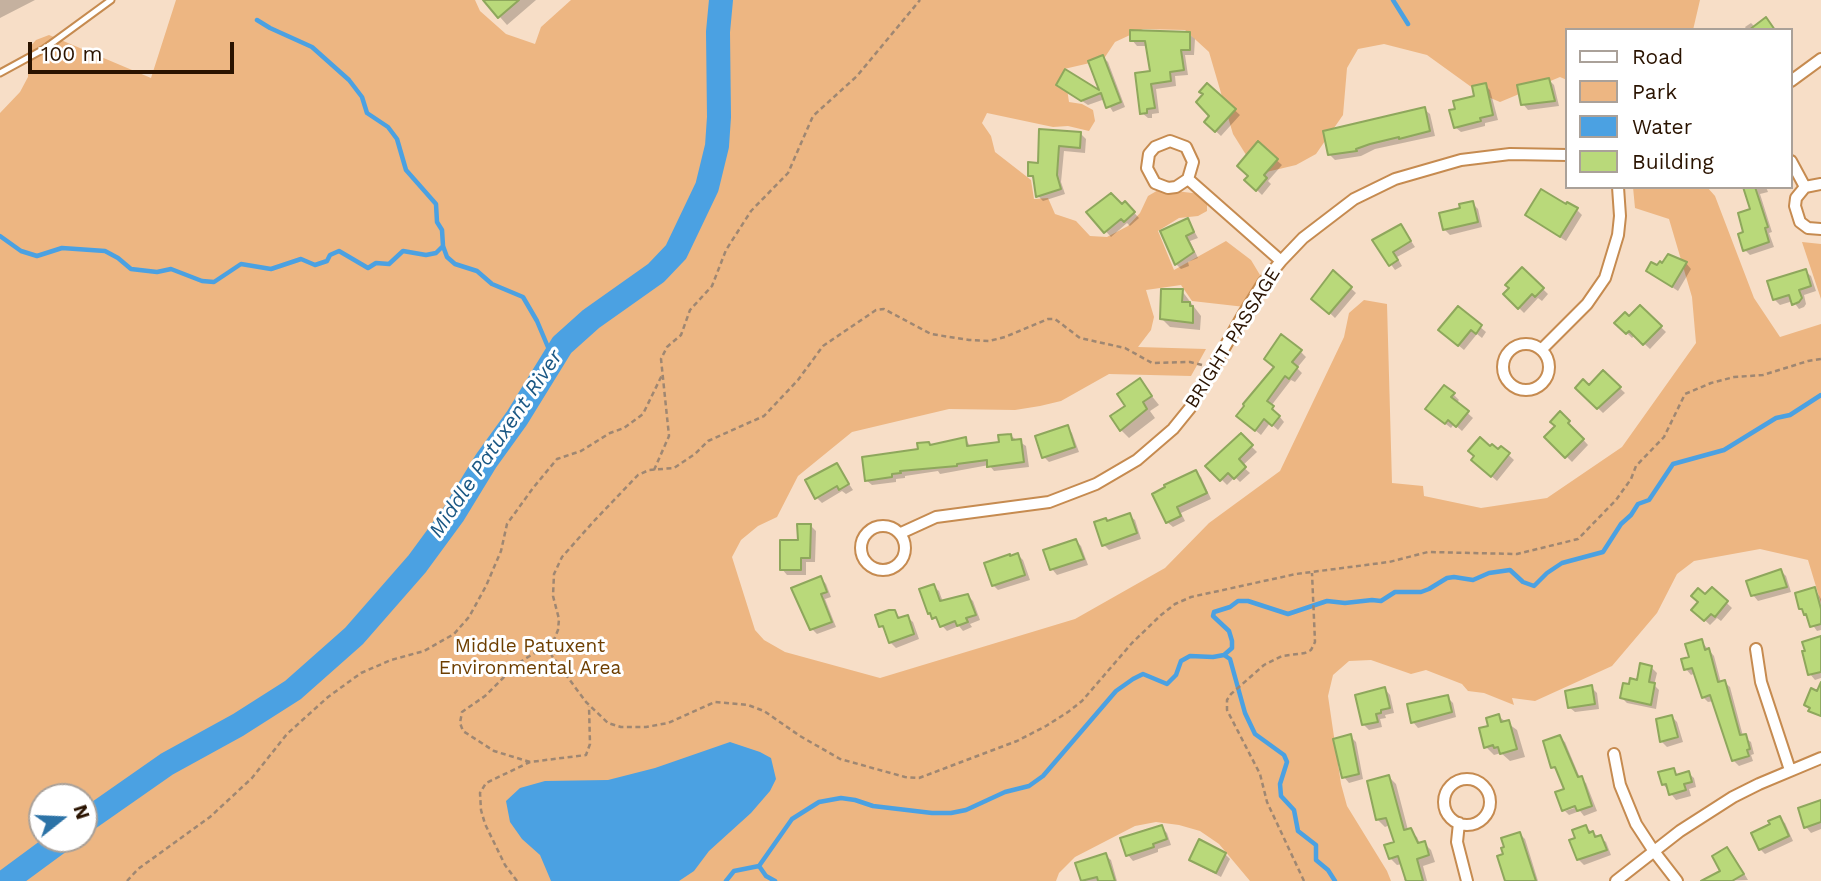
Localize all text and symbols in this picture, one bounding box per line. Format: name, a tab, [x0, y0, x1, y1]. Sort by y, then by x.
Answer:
scale bar	[32, 28, 238, 72]
legend	[1566, 28, 1793, 189]
text: 100 m	[41, 41, 103, 66]
text: Road	[1632, 44, 1683, 69]
text: Park	[1632, 79, 1677, 104]
text: Water	[1632, 114, 1692, 139]
text: Building	[1632, 149, 1714, 174]
street label: BRIGHT PASSAGE	[1181, 263, 1285, 413]
water label: Middle Patuxent River	[424, 345, 568, 543]
park label: Middle Patuxent Environmental Area	[439, 635, 621, 679]
north arrow	[28, 783, 98, 853]
text: N	[68, 802, 95, 822]

